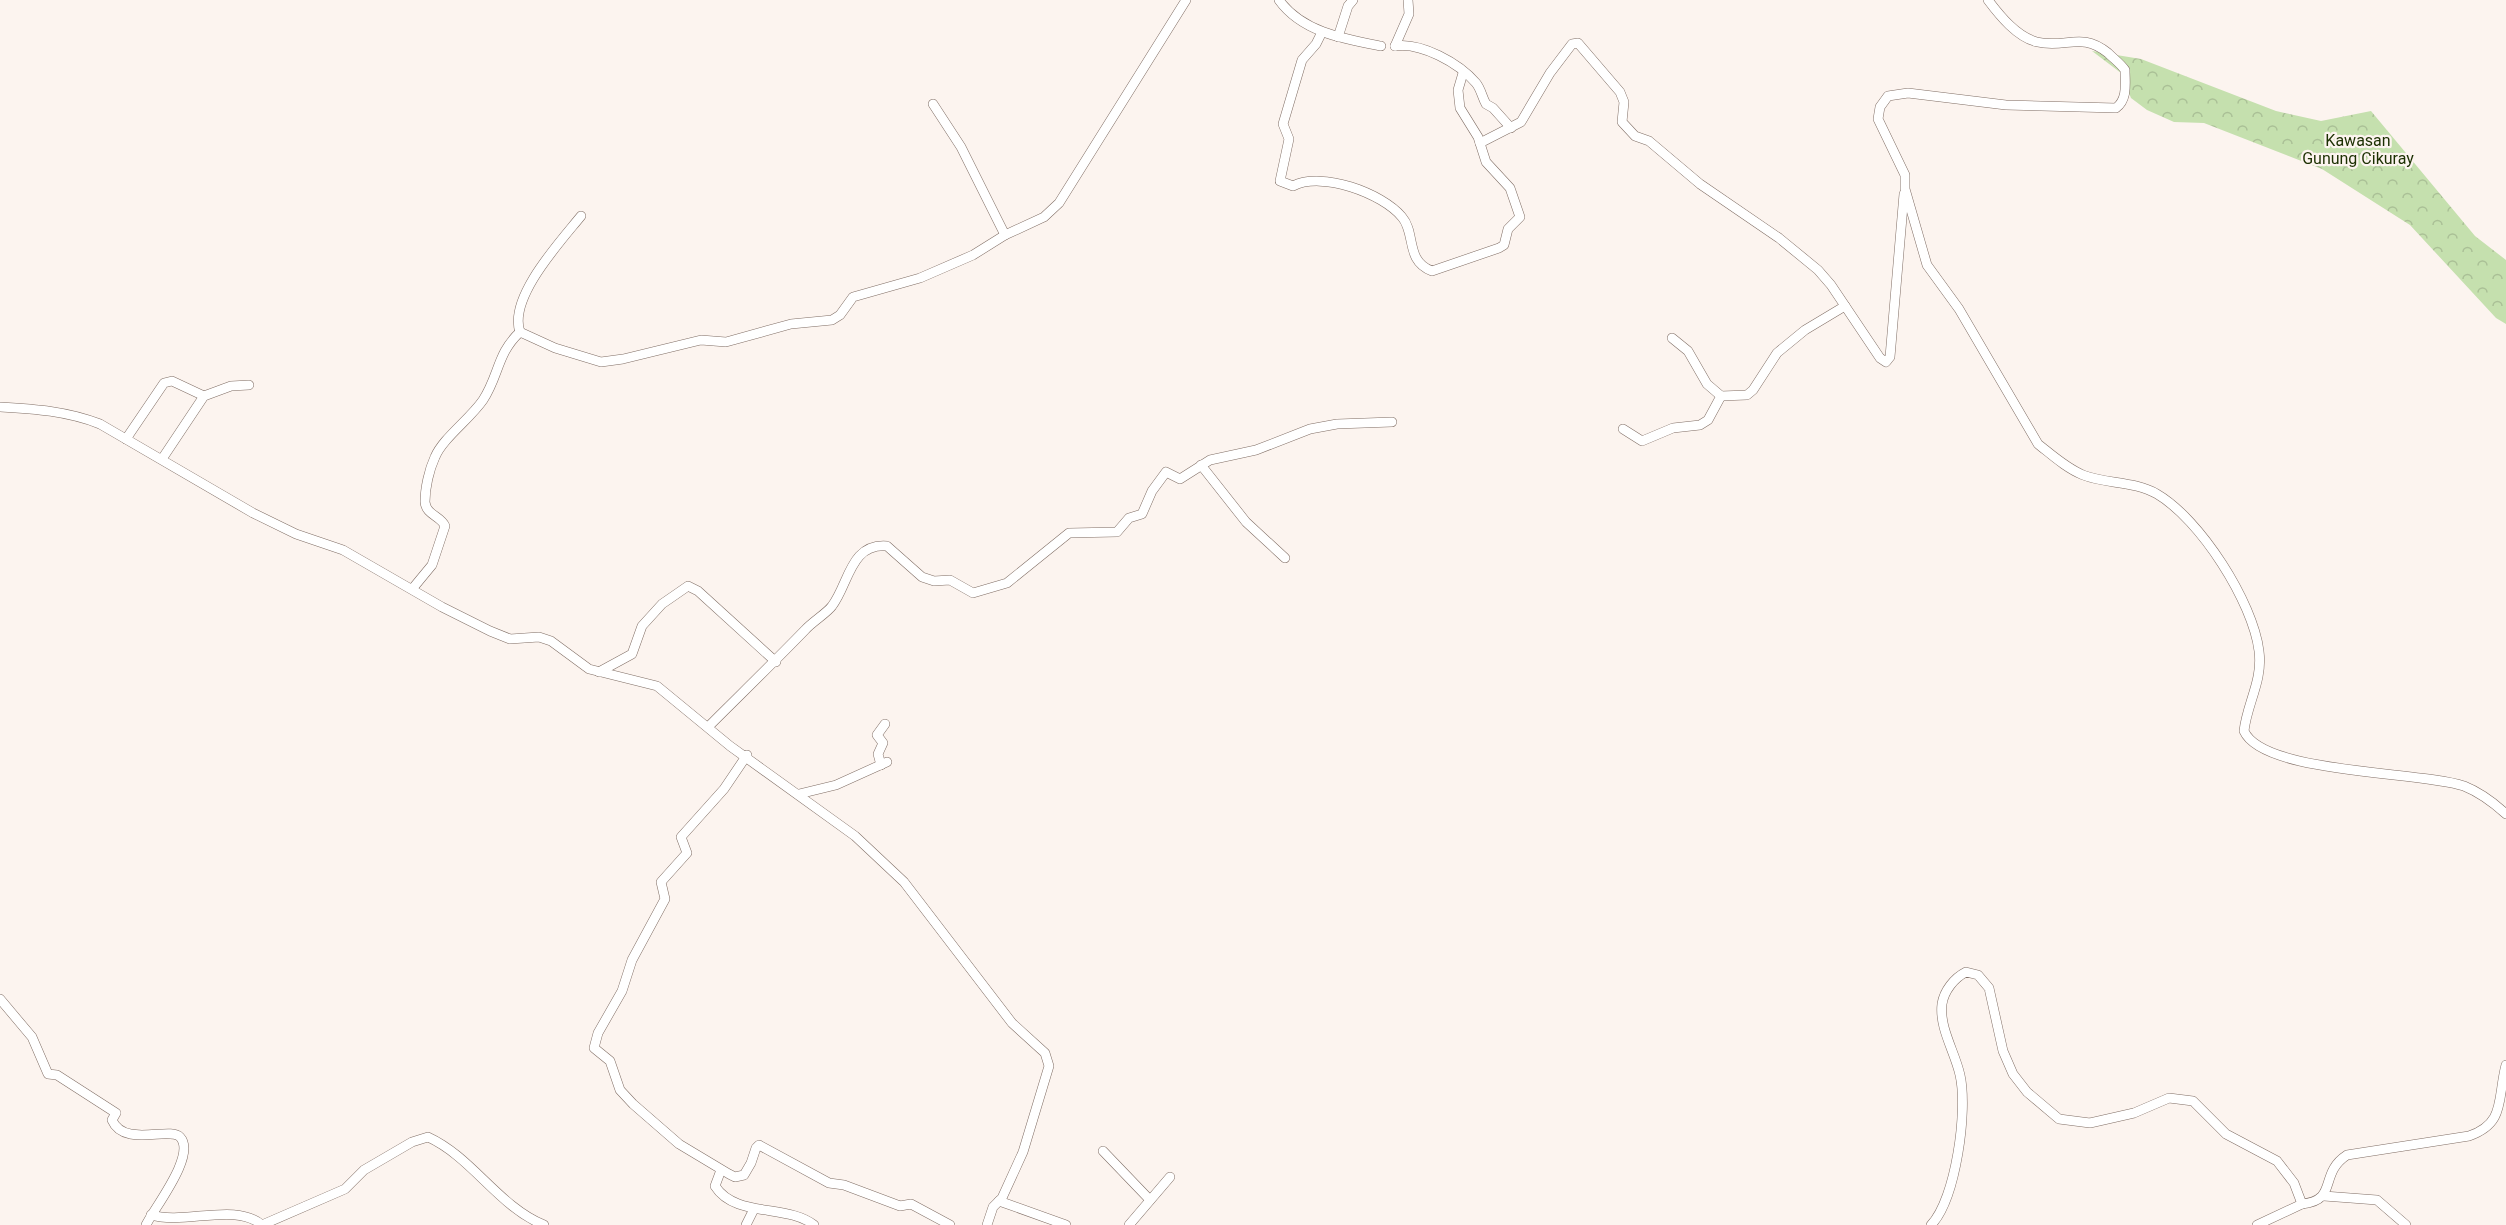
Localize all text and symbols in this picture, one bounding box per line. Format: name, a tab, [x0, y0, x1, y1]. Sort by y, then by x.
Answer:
park label: Kawasan Gunung Cikuray	[2302, 131, 2414, 168]

